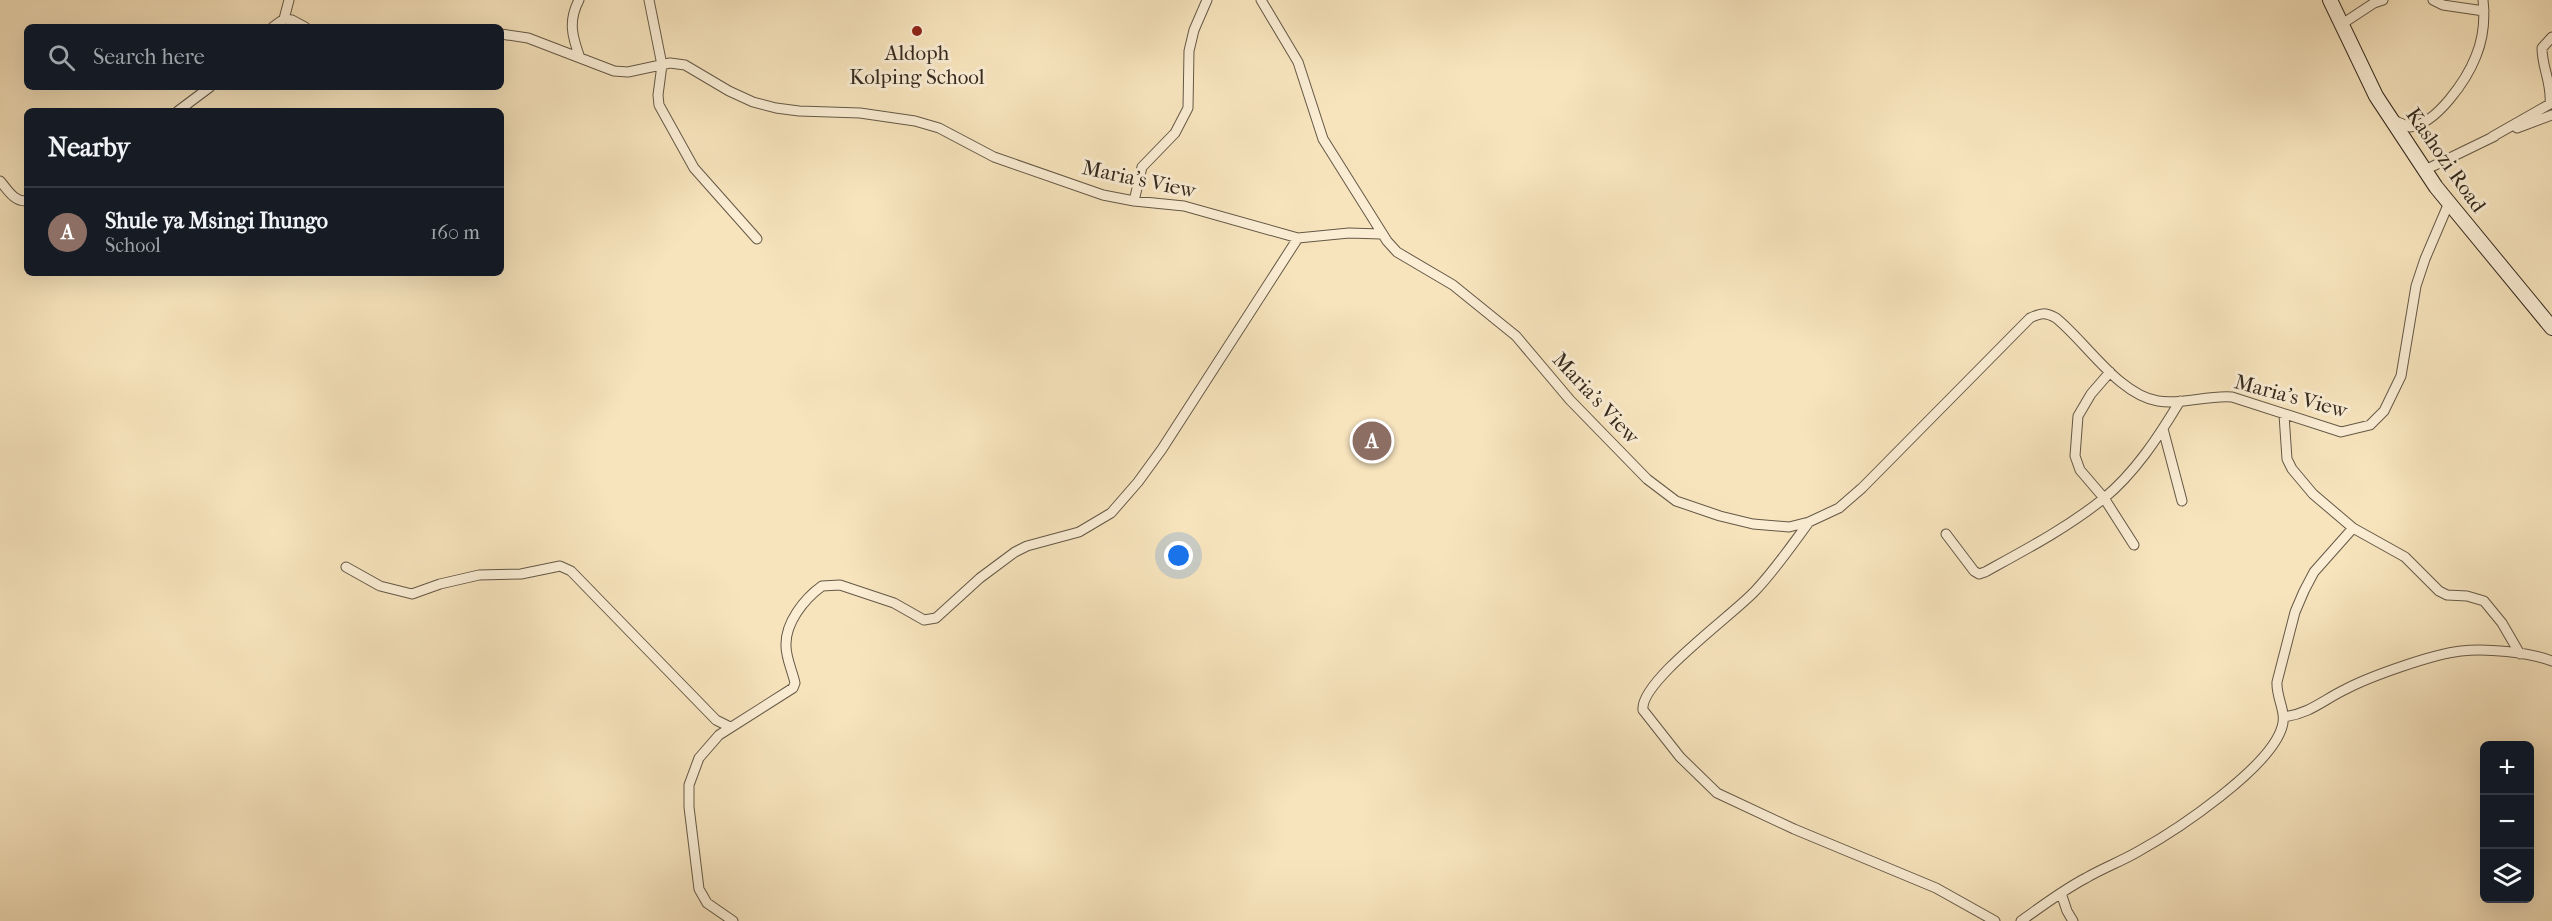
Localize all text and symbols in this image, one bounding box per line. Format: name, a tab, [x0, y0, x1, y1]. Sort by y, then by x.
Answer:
search box	[24, 24, 504, 90]
marker: Aldoph Kolping School	[910, 24, 924, 38]
icon: search	[45, 41, 78, 74]
place label: Aldoph Kolping School	[849, 41, 985, 89]
text: Search here	[93, 44, 205, 70]
street label: Kashozi Road	[2401, 103, 2491, 217]
text: Nearby	[48, 132, 130, 163]
street label: Maria's View	[1080, 155, 1199, 203]
text: Shule ya Msingi Ihungo	[105, 208, 328, 234]
text: A	[61, 221, 74, 244]
text: 160 m	[430, 221, 480, 244]
text: School	[105, 234, 161, 257]
street label: Maria's View	[1548, 347, 1645, 449]
street label: Maria's View	[2232, 369, 2351, 423]
pin: A	[1352, 418, 1392, 464]
your location	[1164, 541, 1193, 570]
map controls	[2480, 741, 2534, 903]
button: +	[2480, 741, 2534, 795]
button: −	[2480, 795, 2534, 849]
button: layers	[2480, 849, 2534, 903]

